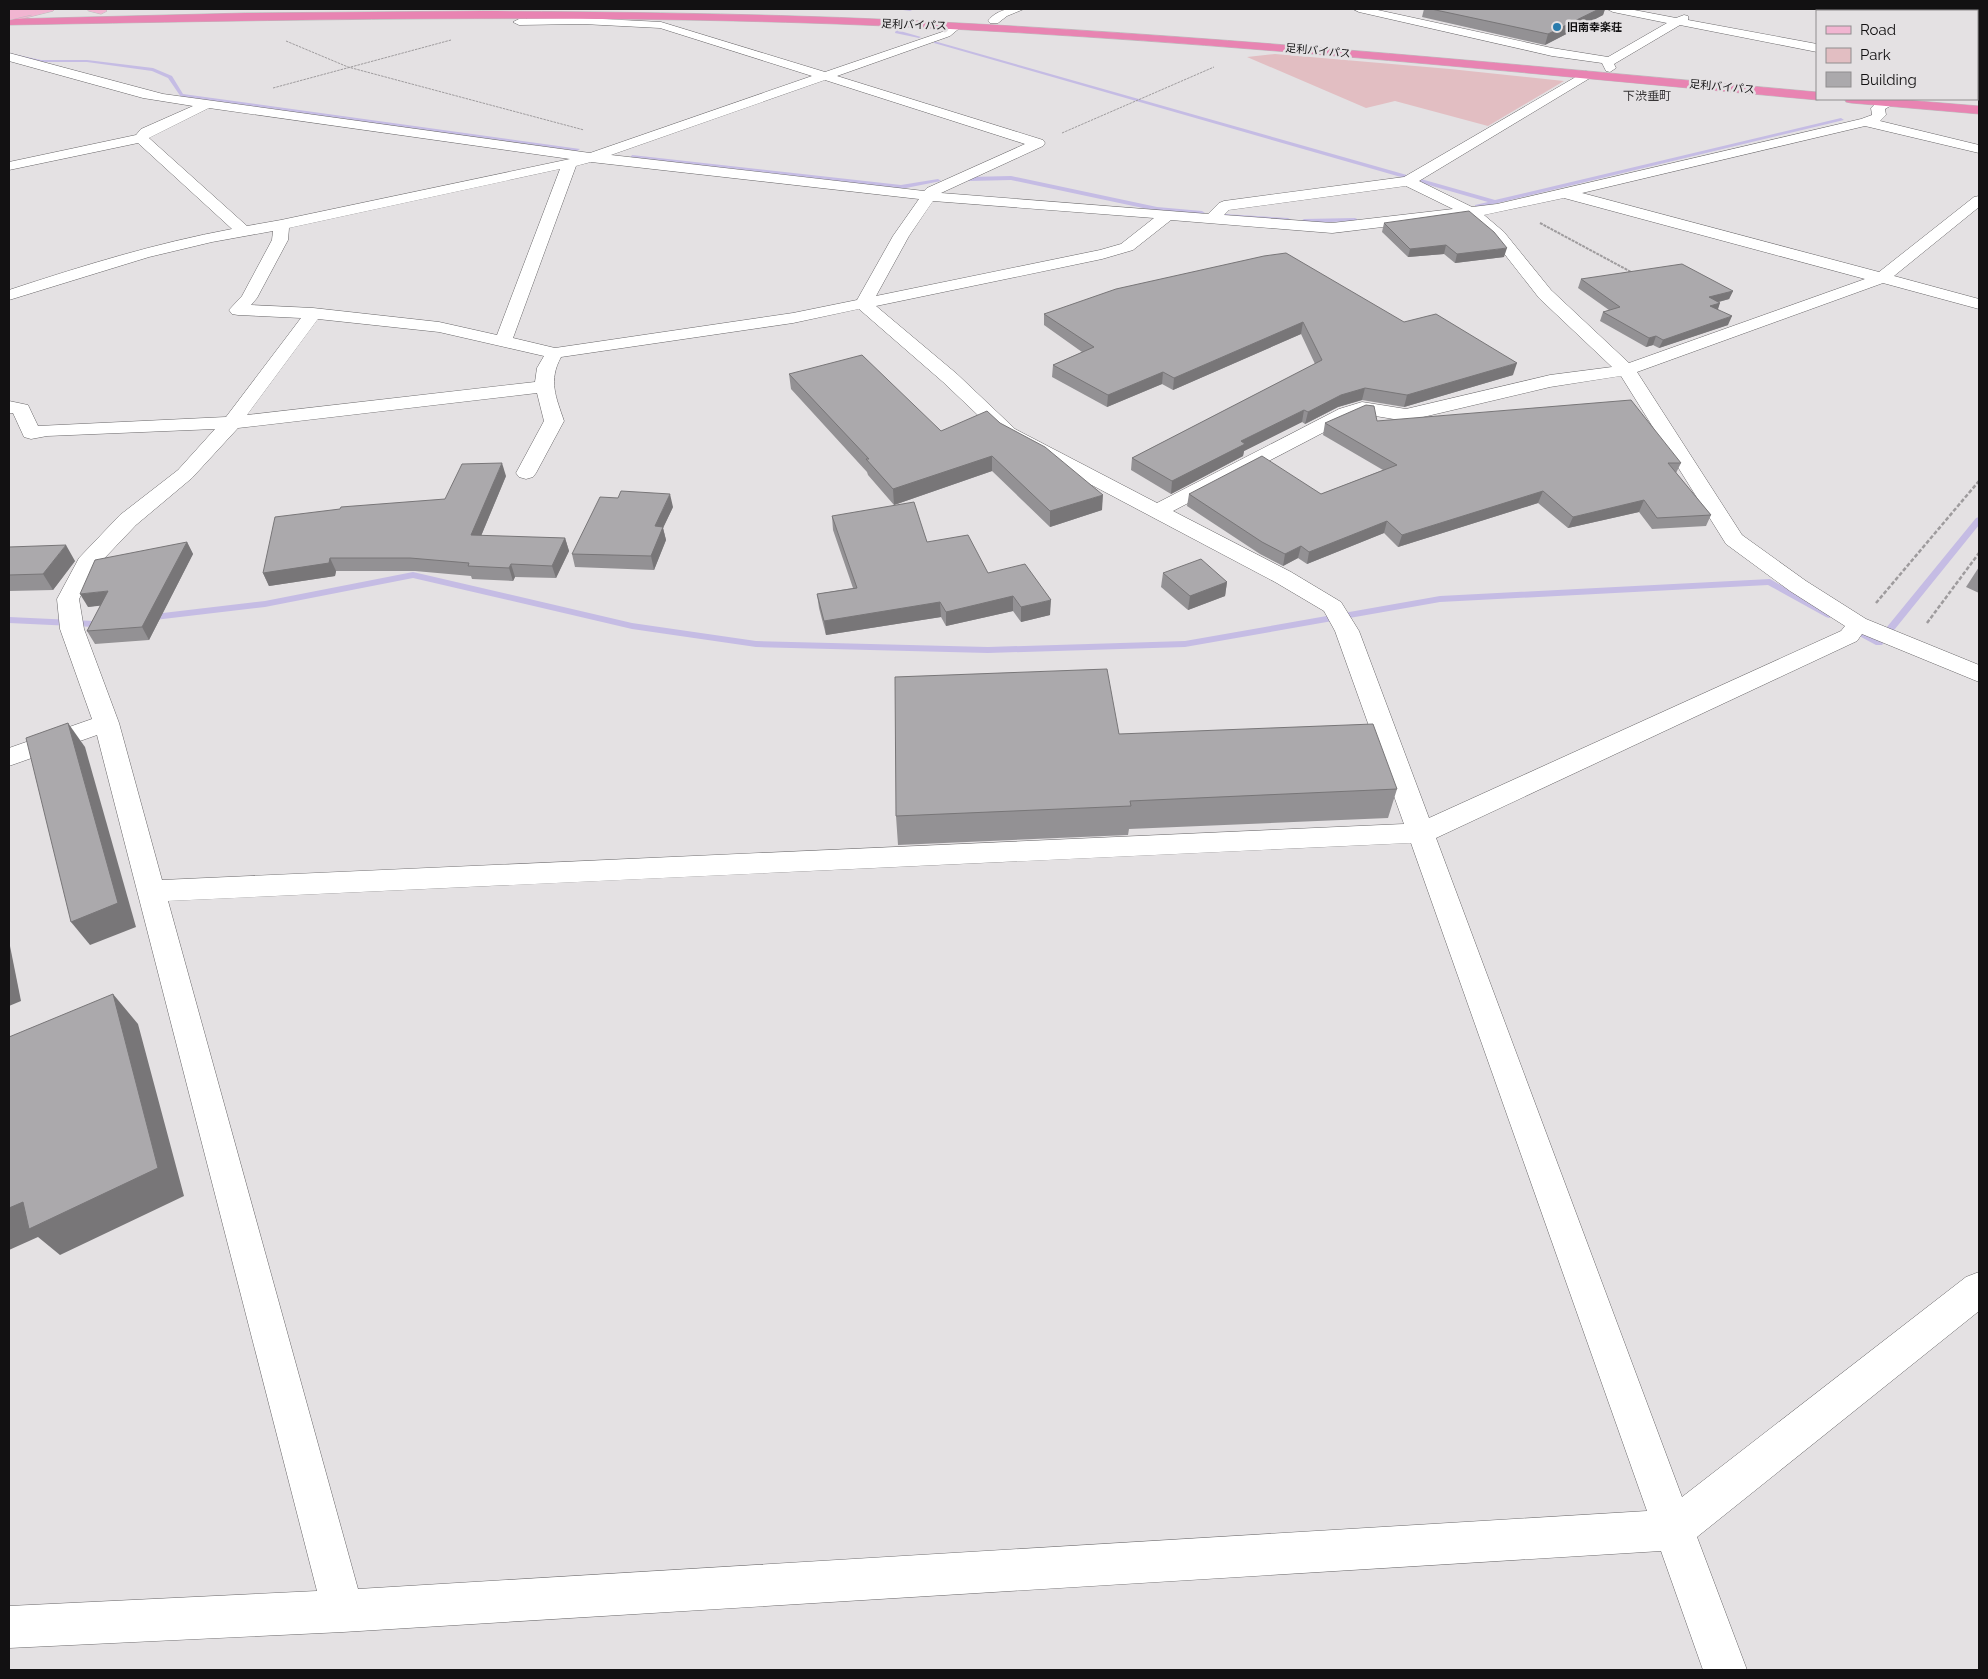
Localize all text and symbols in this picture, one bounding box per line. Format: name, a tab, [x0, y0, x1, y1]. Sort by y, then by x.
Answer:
legend	[1816, 10, 1978, 100]
street label: 足利バイパス	[881, 17, 947, 33]
marker: 旧南幸楽荘	[1551, 21, 1563, 33]
place label: 旧南幸楽荘	[1567, 21, 1622, 34]
text: Road	[1860, 21, 1896, 39]
street label: 足利バイパス	[1285, 42, 1351, 60]
text: Park	[1860, 46, 1891, 64]
text: Building	[1860, 71, 1917, 89]
street label: 足利バイパス	[1689, 78, 1755, 96]
district label: 下渋垂町	[1623, 89, 1671, 103]

